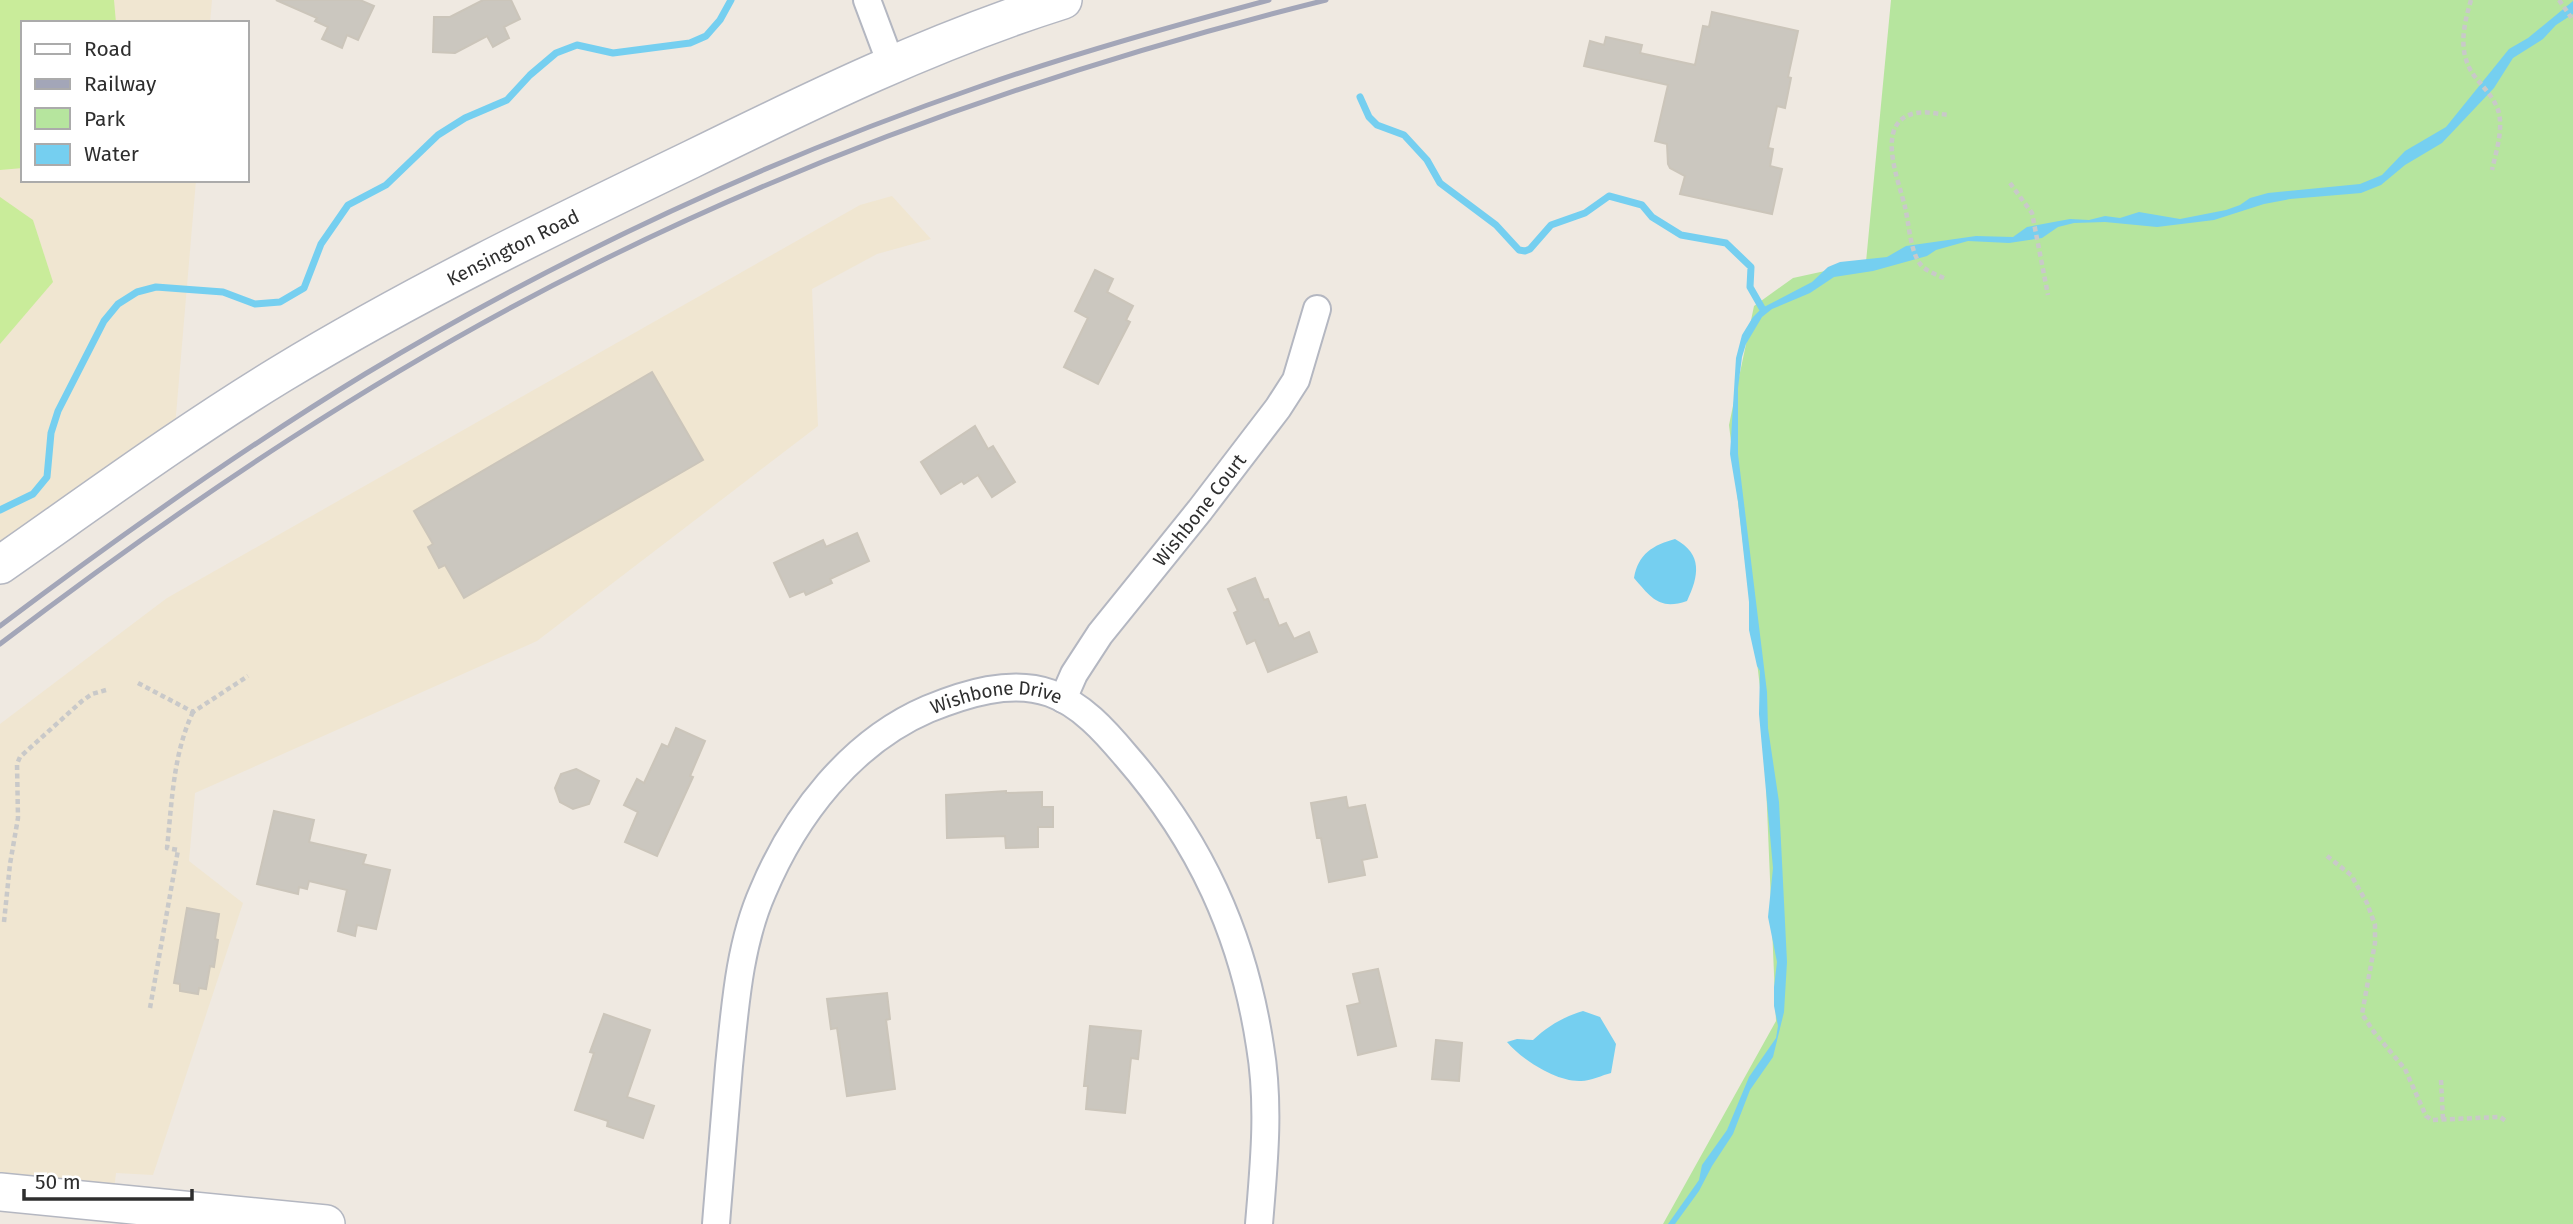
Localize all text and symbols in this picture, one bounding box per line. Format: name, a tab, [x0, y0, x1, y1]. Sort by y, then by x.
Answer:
legend	[21, 21, 248, 182]
text: Road	[84, 36, 132, 62]
text: Railway	[84, 71, 157, 97]
text: Park	[84, 106, 126, 132]
text: Water	[84, 141, 139, 167]
street label: Kensington Road	[443, 205, 583, 291]
street label: Wishbone Court	[1148, 449, 1251, 571]
street label: Wishbone Drive	[927, 676, 1066, 719]
scale bar	[24, 1158, 192, 1202]
text: 50 m	[35, 1169, 81, 1195]

